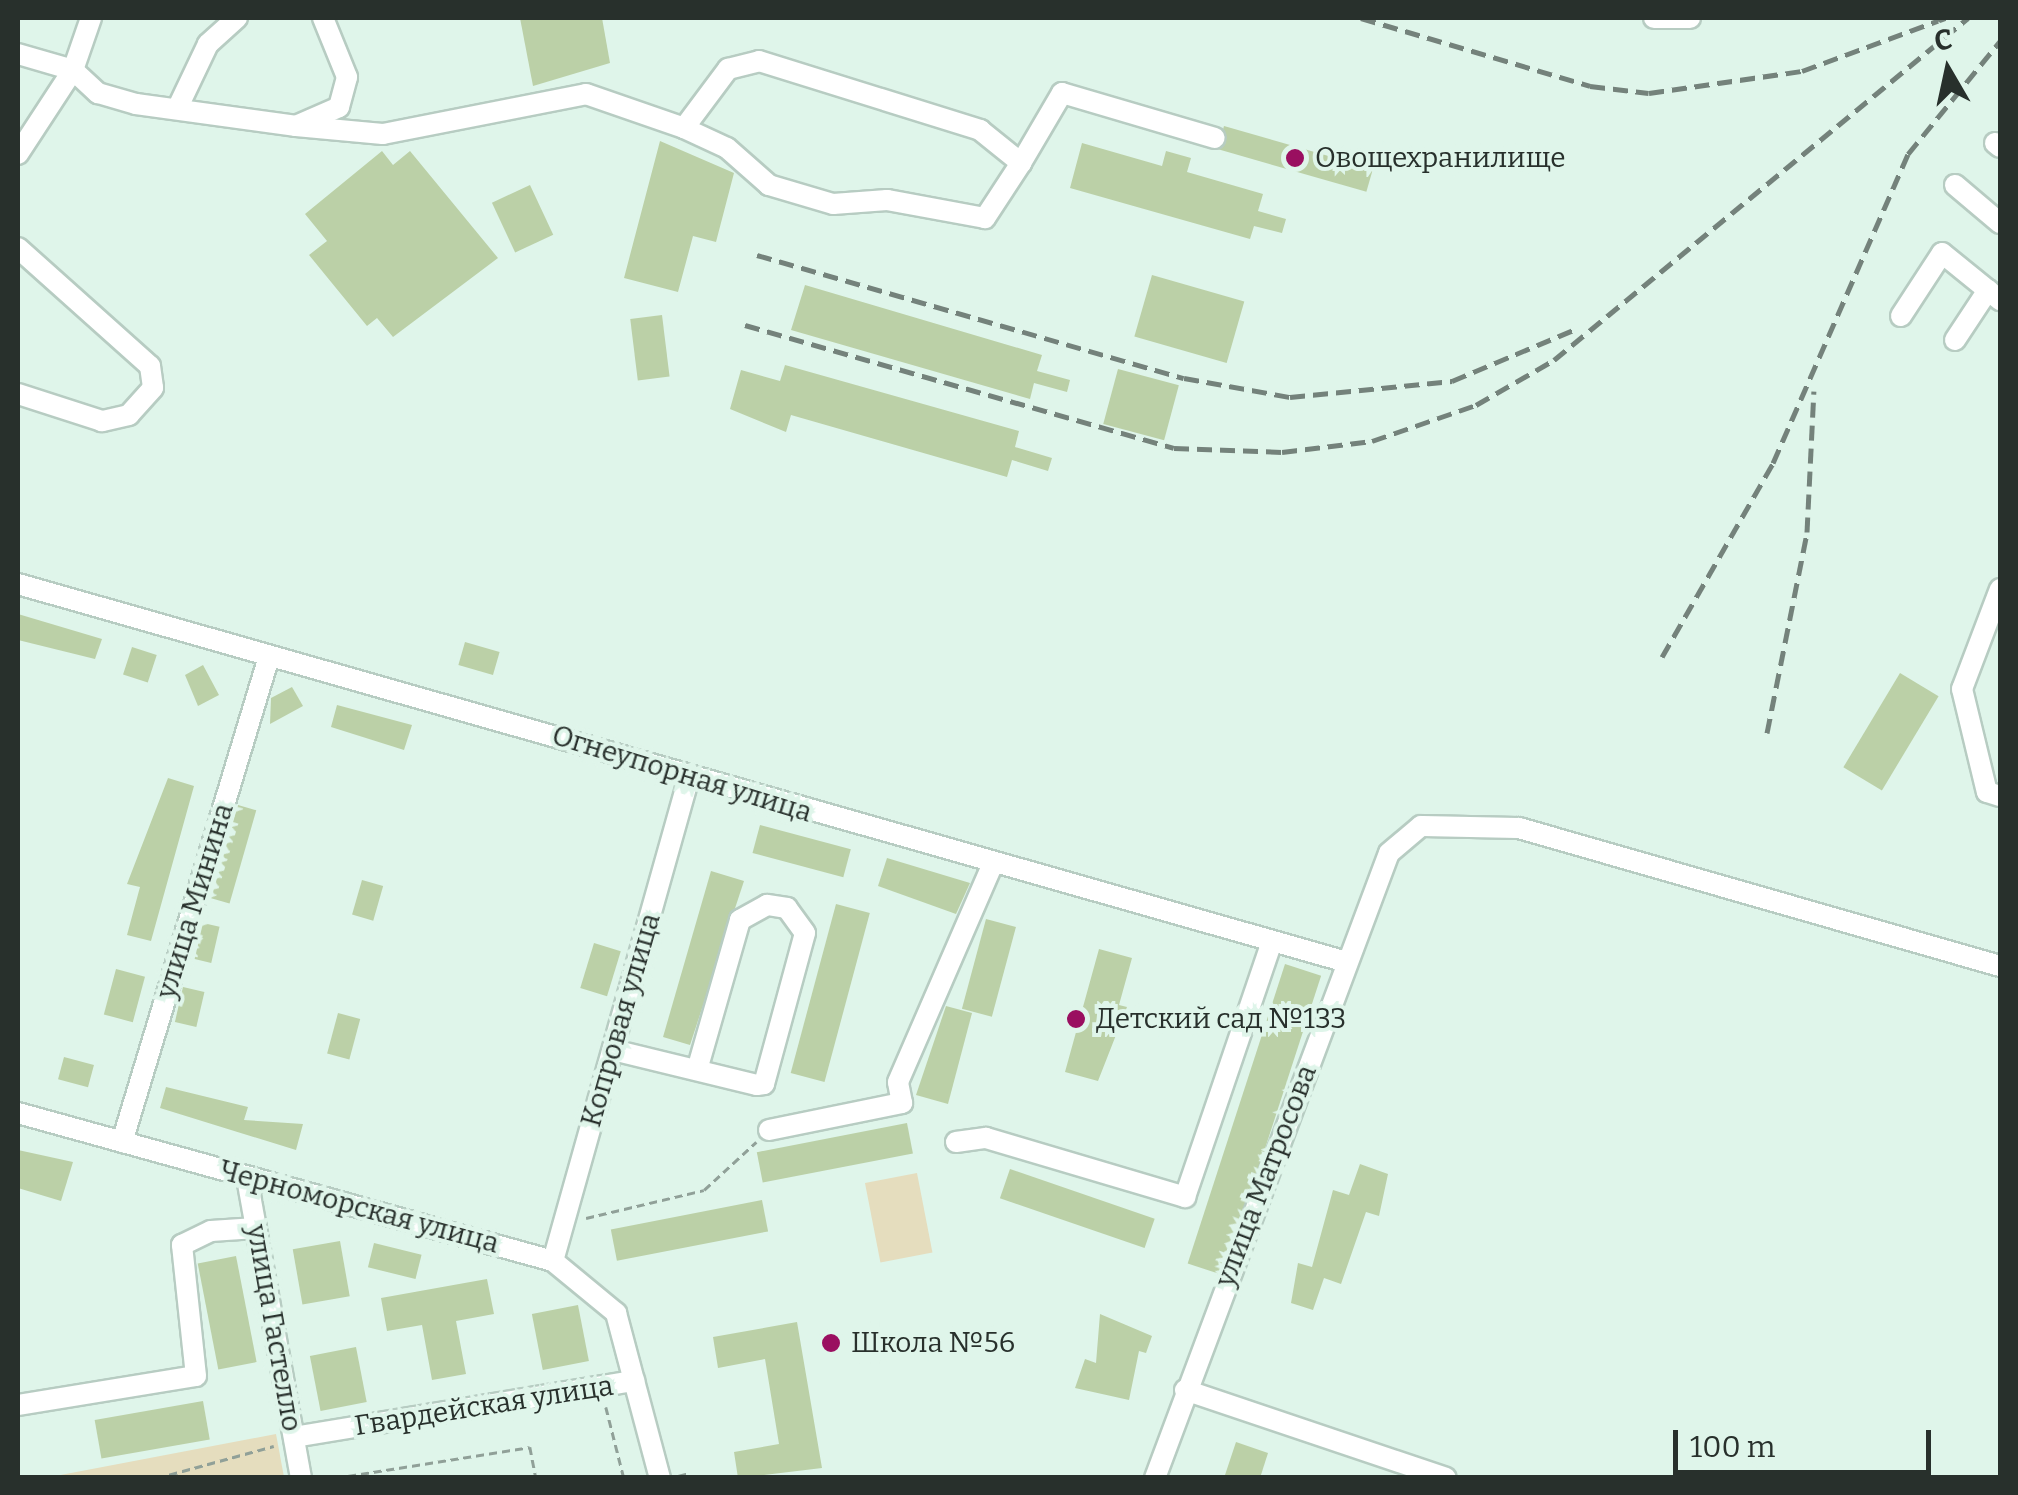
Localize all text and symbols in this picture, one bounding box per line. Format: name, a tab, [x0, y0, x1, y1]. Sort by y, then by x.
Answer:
north arrow	[1898, 20, 1998, 120]
text: С	[1932, 22, 1955, 58]
place label: Овощехранилище	[1315, 141, 1566, 175]
marker: Овощехранилище	[1284, 147, 1306, 169]
street label: Огнеупорная улица	[548, 718, 816, 830]
street label: улица Минина	[149, 799, 241, 1003]
street label: Копровая улица	[574, 909, 668, 1131]
place label: Детский сад №133	[1096, 1002, 1346, 1036]
marker: Детский сад №133	[1065, 1008, 1087, 1030]
street label: улица Матросова	[1208, 1060, 1324, 1292]
street label: Черноморская улица	[216, 1154, 502, 1260]
street label: улица Гастелло	[239, 1222, 309, 1434]
place label: Школа №56	[851, 1326, 1015, 1360]
marker: Школа №56	[820, 1332, 842, 1354]
street label: Гвардейская улица	[352, 1369, 616, 1443]
scale bar	[1678, 1410, 1936, 1472]
text: 100 m	[1690, 1429, 1775, 1465]

